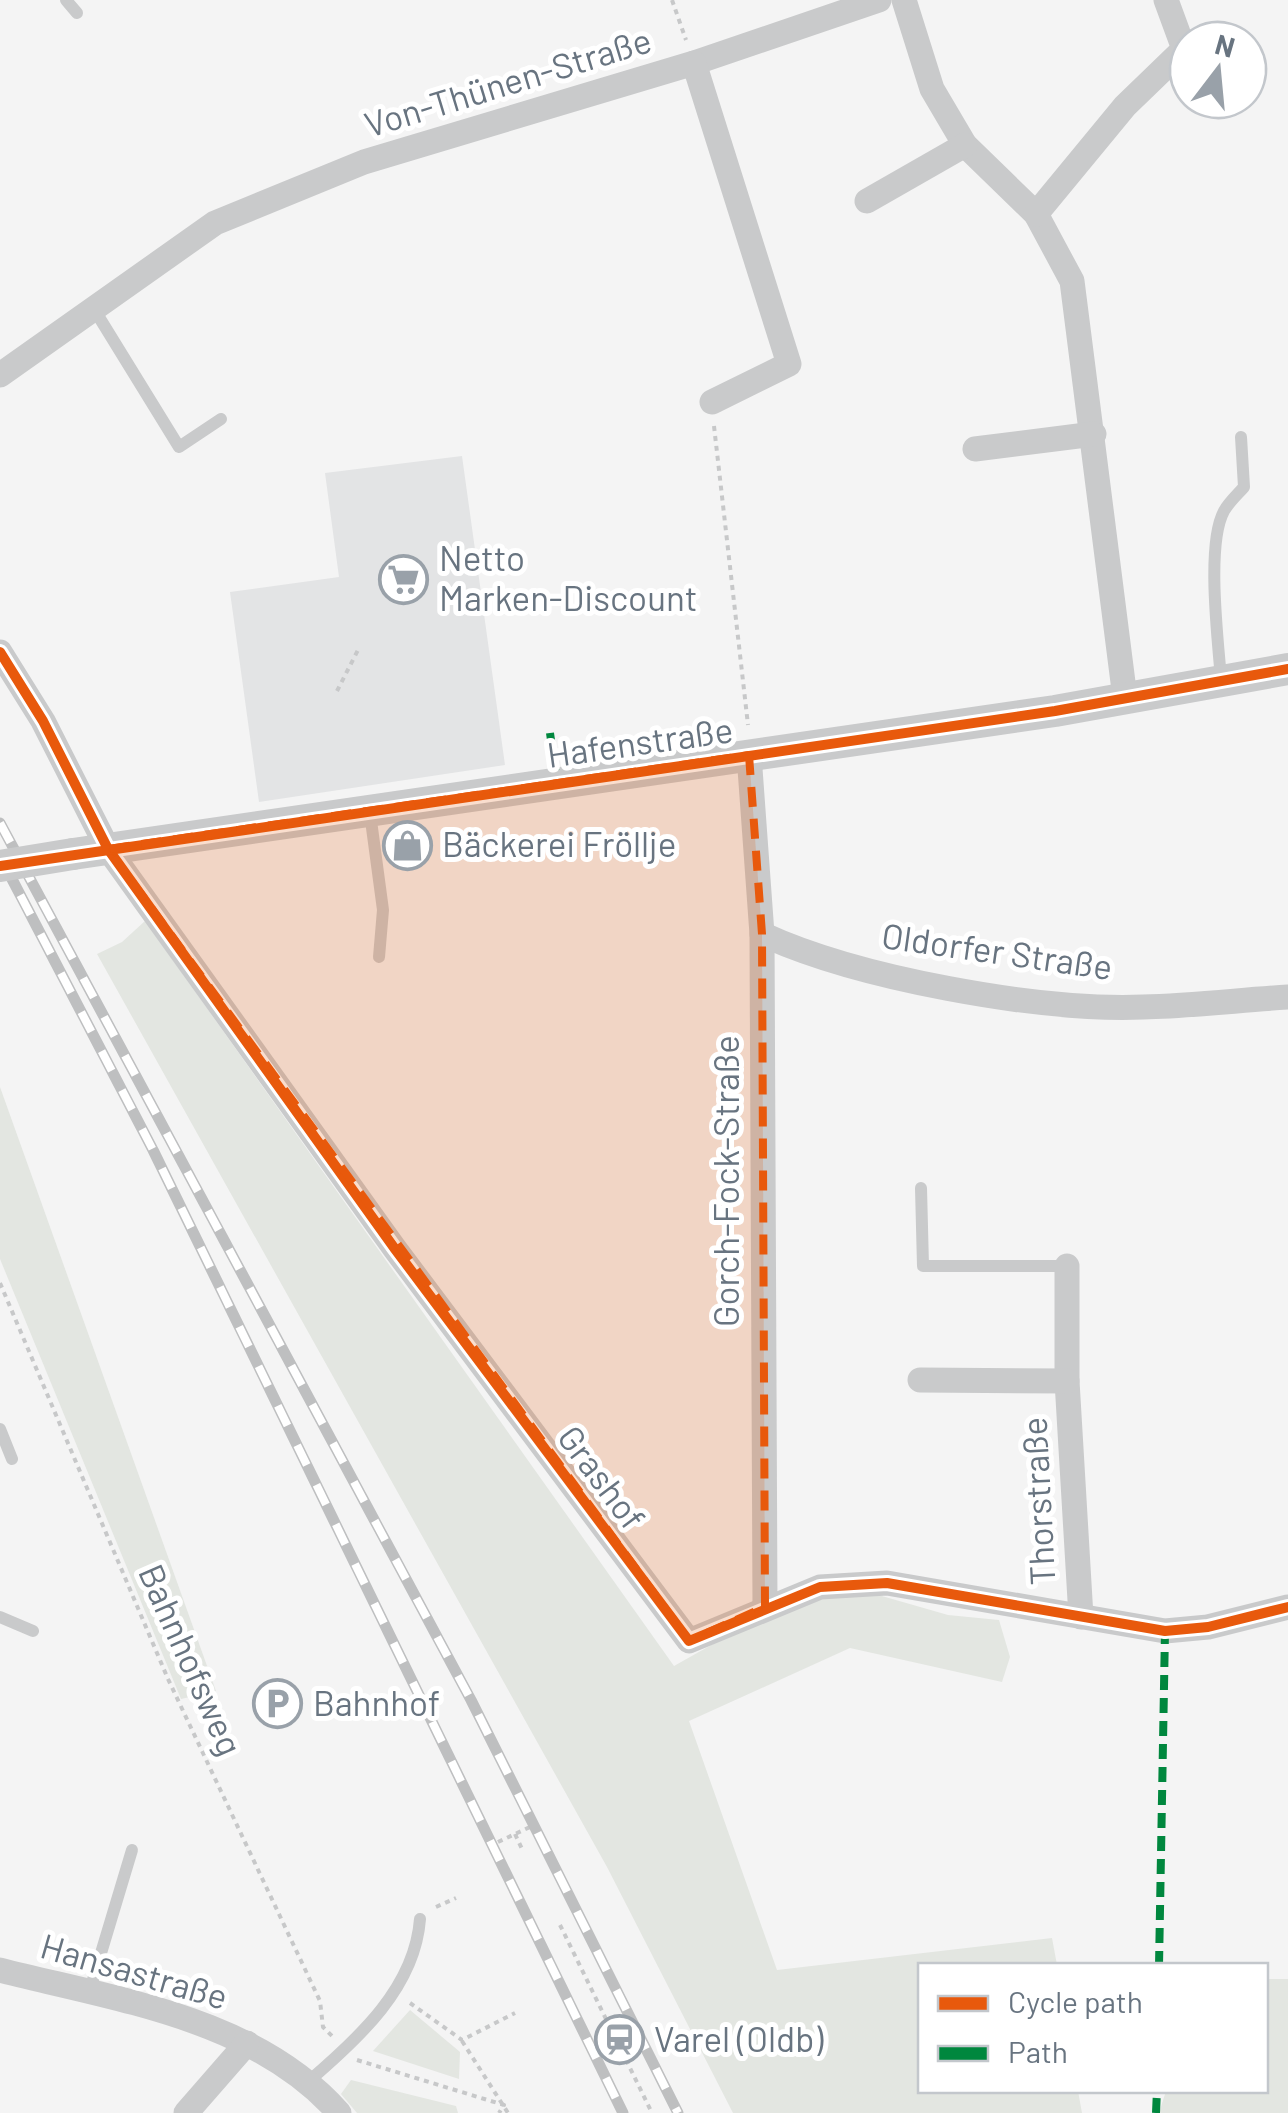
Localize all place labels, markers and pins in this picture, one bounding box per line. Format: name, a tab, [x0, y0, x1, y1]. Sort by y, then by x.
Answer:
place label: Netto Marken-Discount	[439, 536, 698, 618]
supermarket icon: Netto Marken-Discount	[378, 553, 430, 605]
shop icon: Bäckerei Fröllje	[381, 819, 433, 871]
place label: Bäckerei Fröllje	[442, 822, 676, 864]
parking icon: Bahnhof	[252, 1678, 304, 1730]
place label: Bahnhof	[313, 1681, 440, 1723]
station icon: Varel (Oldb)	[593, 2014, 645, 2066]
place label: Varel (Oldb)	[654, 2017, 824, 2059]

